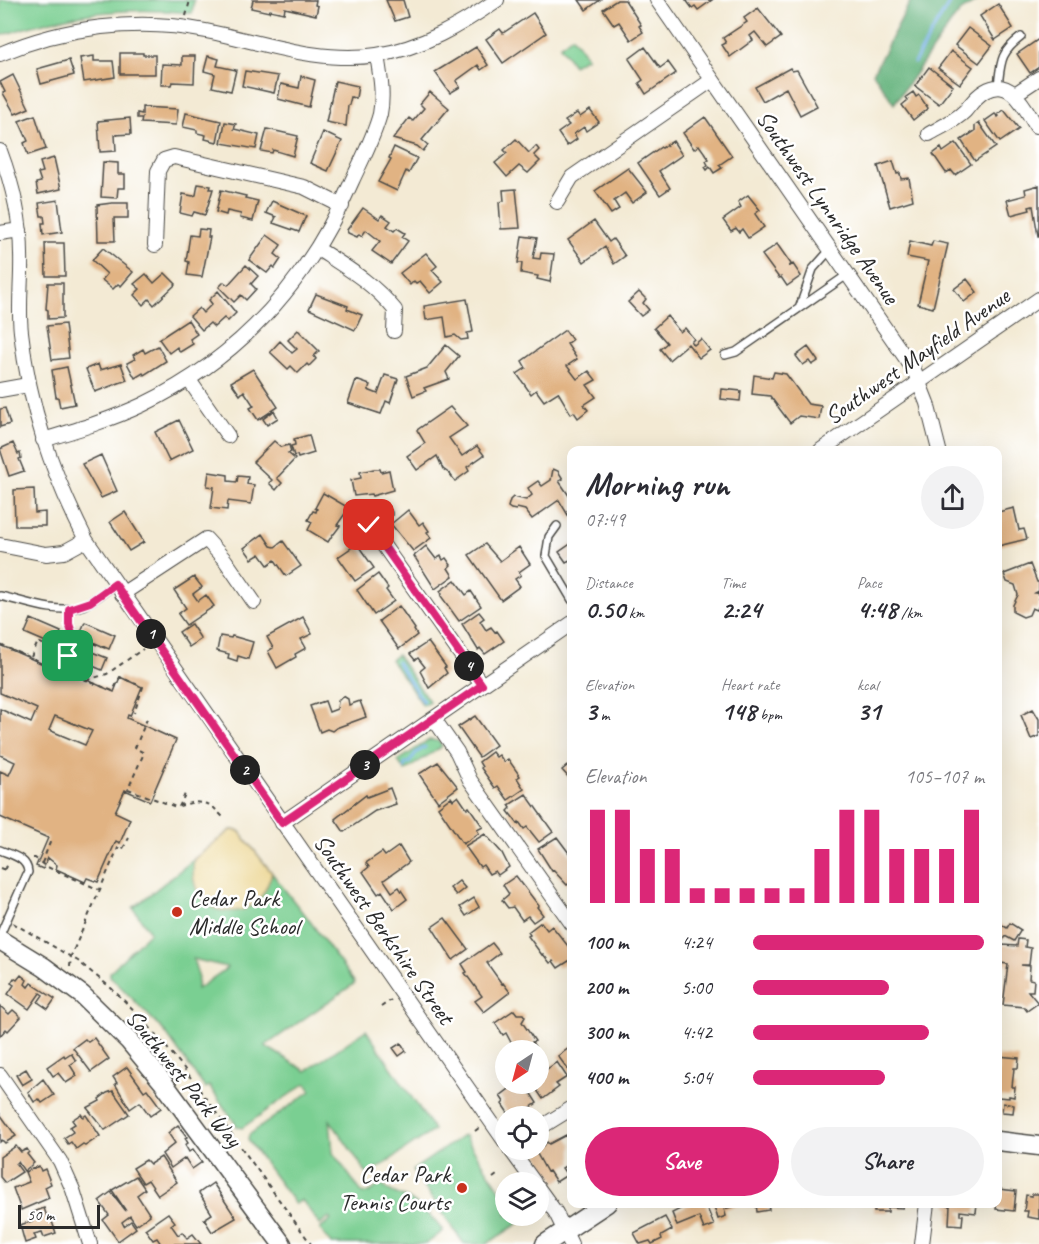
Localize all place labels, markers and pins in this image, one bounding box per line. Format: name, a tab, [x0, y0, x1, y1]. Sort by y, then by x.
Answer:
pin	[343, 499, 394, 550]
pin: 1	[136, 619, 166, 649]
pin	[42, 630, 93, 681]
pin: 4	[454, 651, 484, 681]
pin: 3	[350, 750, 380, 780]
pin: 2	[230, 755, 260, 785]
place label: Cedar Park Middle School	[189, 883, 303, 941]
marker: Cedar Park Middle School	[170, 905, 184, 919]
place label: Cedar Park Tennis Courts	[340, 1159, 452, 1217]
marker: Cedar Park Tennis Courts	[455, 1181, 469, 1195]

